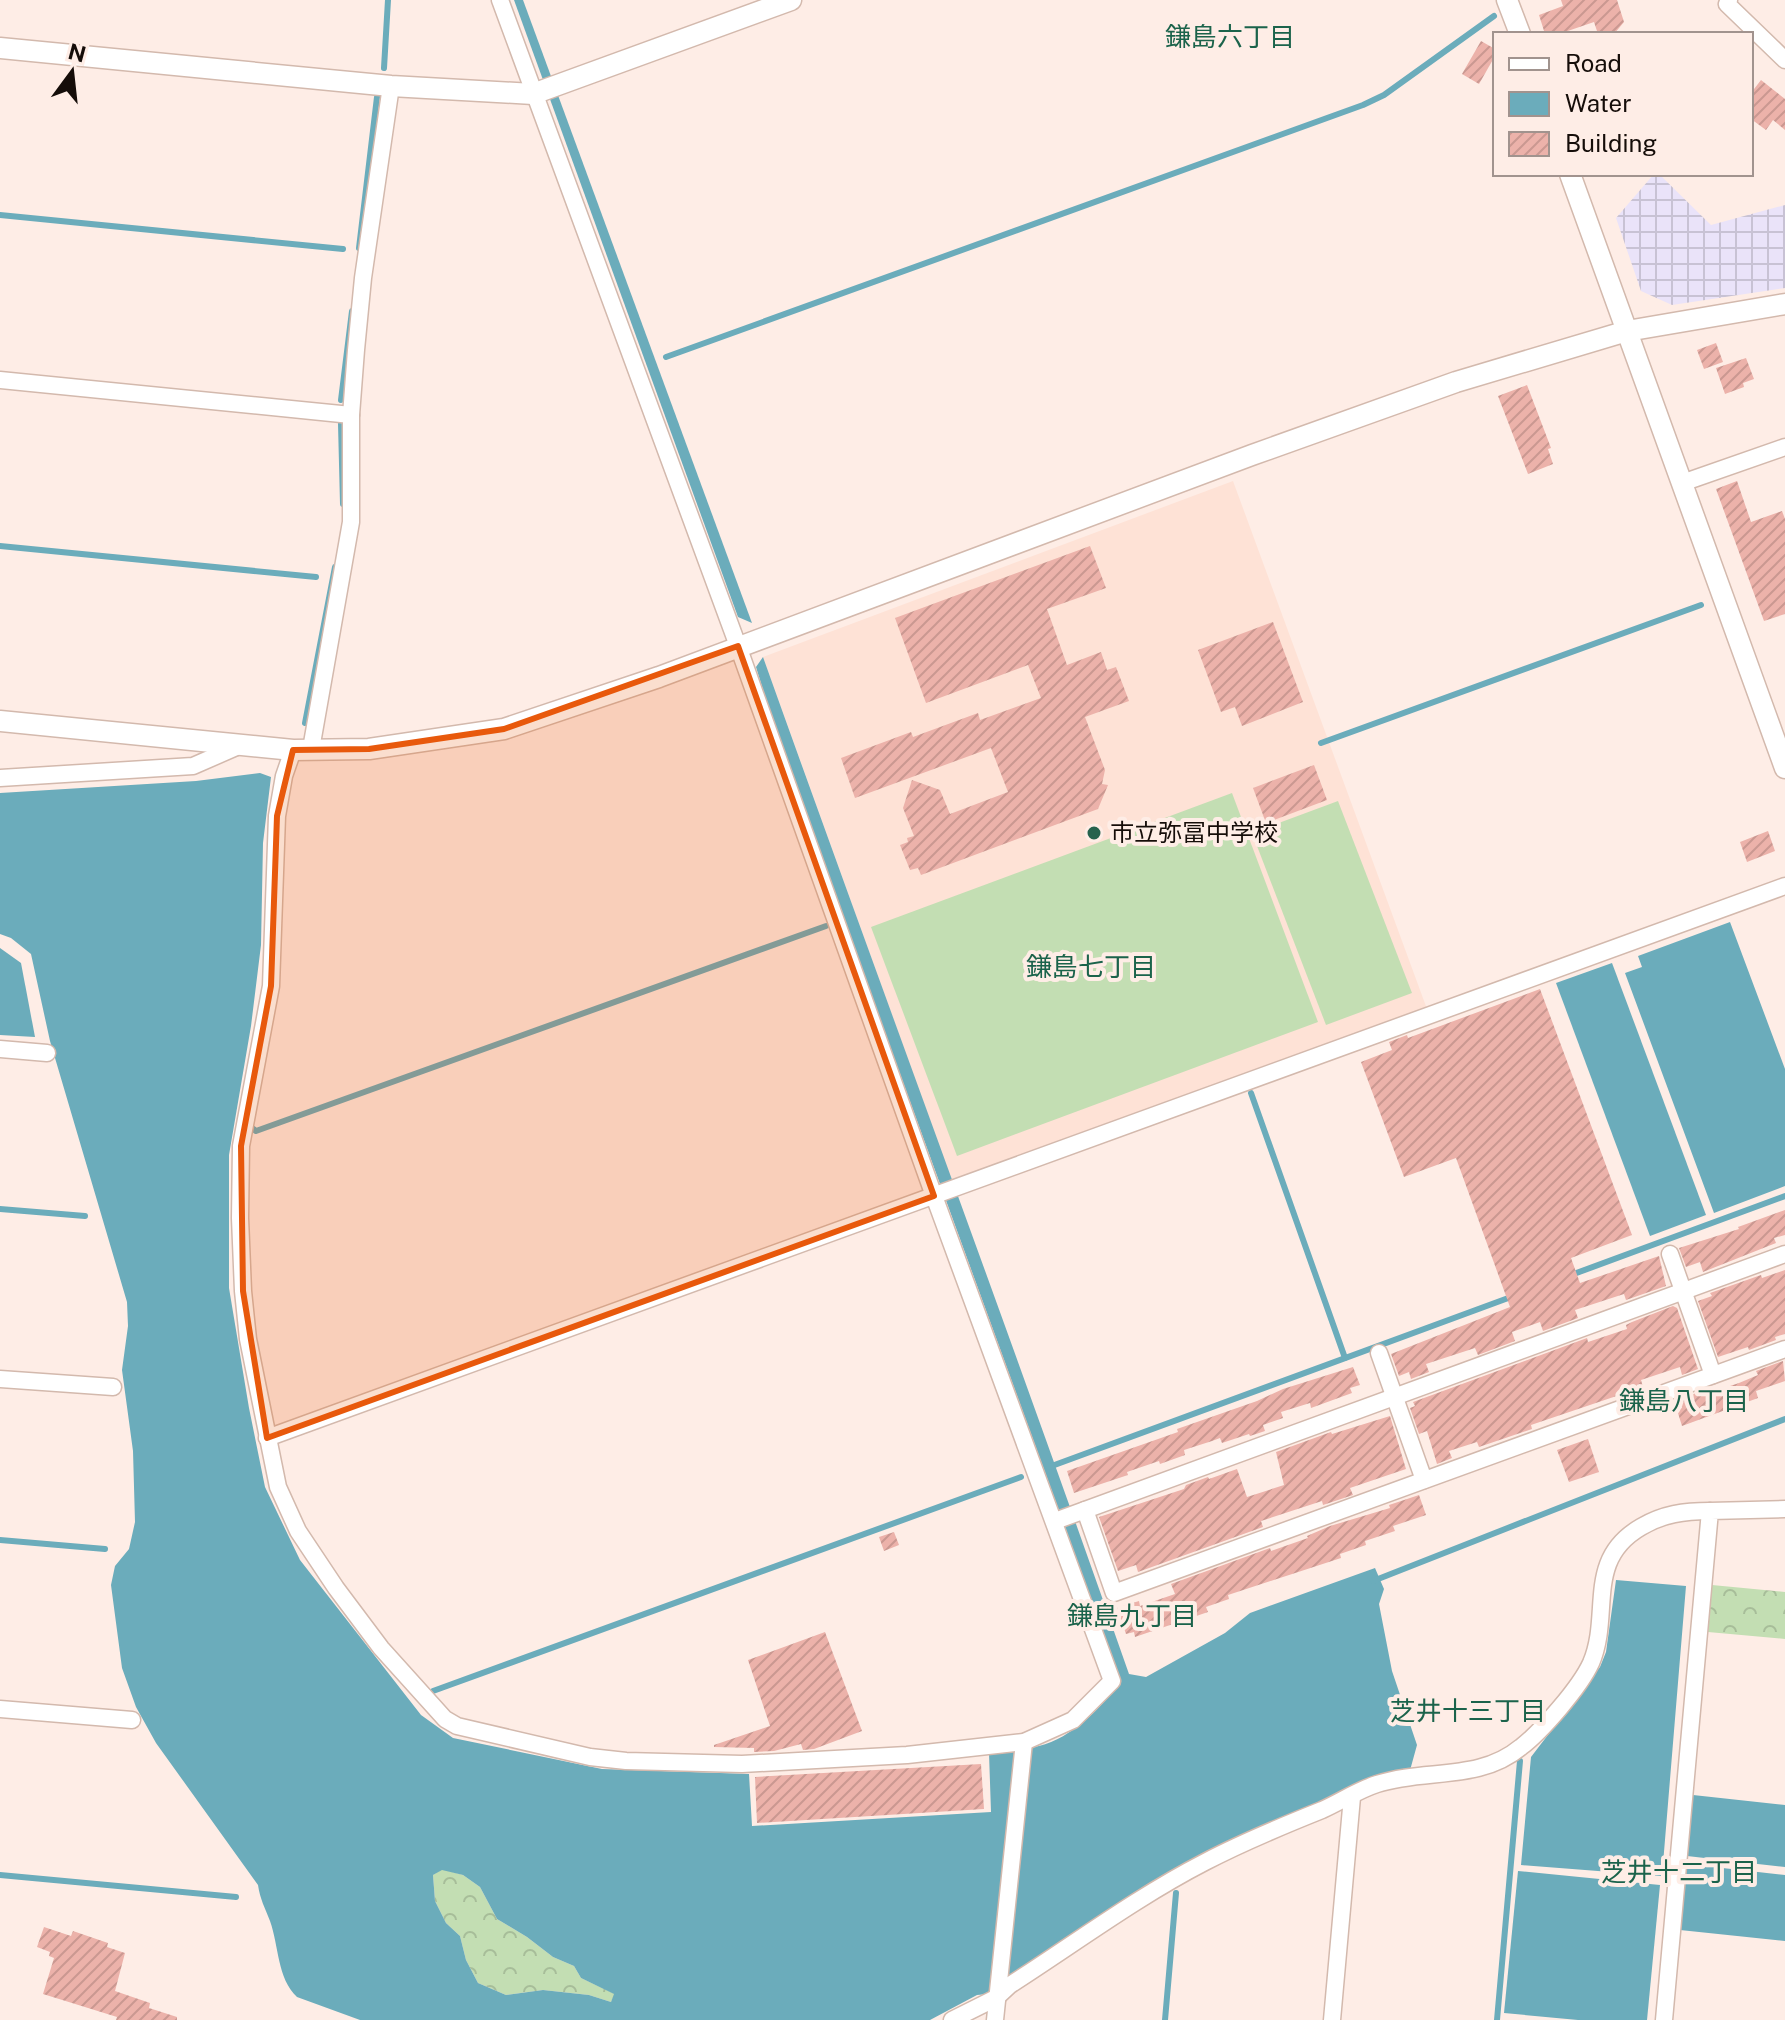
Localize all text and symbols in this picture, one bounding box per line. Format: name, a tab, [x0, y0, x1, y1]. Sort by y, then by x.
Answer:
district label: 鎌島六丁目	[1165, 21, 1295, 52]
north arrow	[32, 32, 112, 112]
legend	[1493, 32, 1753, 176]
text: N	[65, 38, 89, 67]
text: Road	[1565, 49, 1622, 77]
text: Water	[1565, 89, 1632, 117]
text: Building	[1565, 129, 1657, 157]
place label: 市立弥冨中学校	[1110, 818, 1278, 846]
marker: 市立弥冨中学校	[1085, 824, 1103, 842]
district label: 鎌島七丁目	[1026, 951, 1156, 982]
district label: 鎌島八丁目	[1619, 1385, 1749, 1416]
district label: 鎌島九丁目	[1067, 1600, 1197, 1631]
district label: 芝井十三丁目	[1390, 1695, 1546, 1726]
district label: 芝井十二丁目	[1601, 1856, 1757, 1887]

